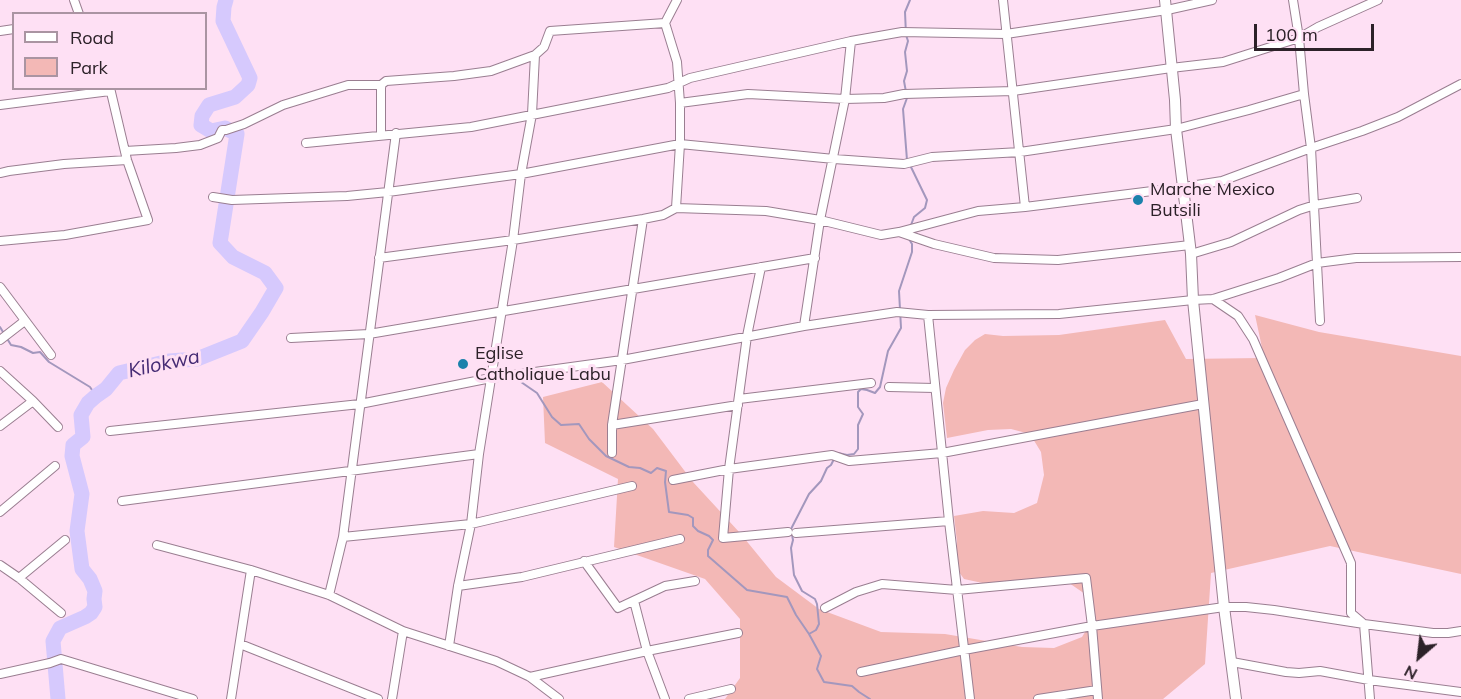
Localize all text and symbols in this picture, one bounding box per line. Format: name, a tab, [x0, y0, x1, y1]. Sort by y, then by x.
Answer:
legend	[12, 12, 207, 90]
scale bar	[1257, 12, 1377, 50]
text: 100 m	[1265, 23, 1318, 46]
text: Road	[70, 26, 114, 49]
text: Park	[70, 56, 108, 79]
place label: Marche Mexico Butsili	[1150, 179, 1275, 222]
marker: Marche Mexico Butsili	[1131, 193, 1145, 207]
place label: Eglise Catholique Labu	[475, 343, 611, 386]
water label: Kilokwa	[126, 345, 202, 383]
marker: Eglise Catholique Labu	[456, 357, 470, 371]
north arrow	[1389, 627, 1449, 687]
text: N	[1401, 661, 1421, 685]

